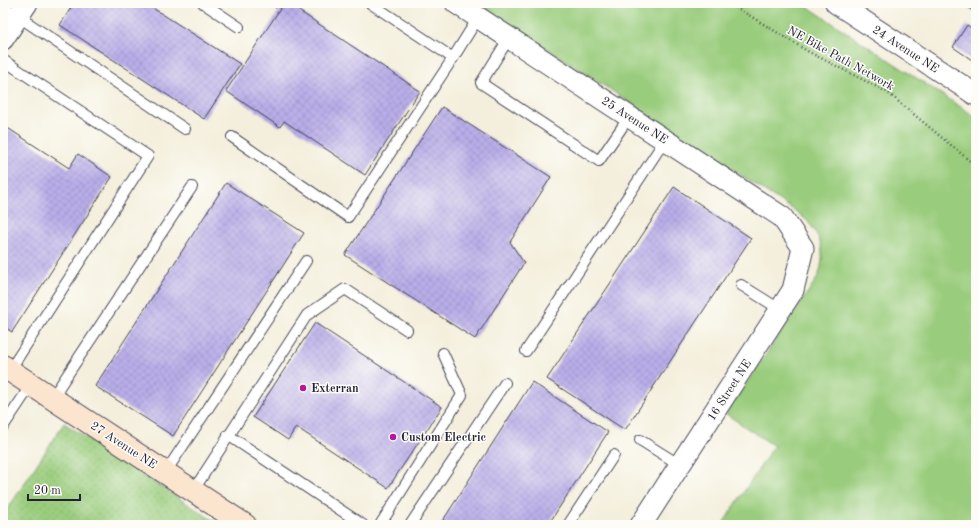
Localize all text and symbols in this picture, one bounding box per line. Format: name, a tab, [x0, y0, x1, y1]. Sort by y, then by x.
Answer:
street label: 24 Avenue NE	[870, 24, 941, 76]
street label: NE Bike Path Network	[785, 25, 896, 93]
street label: 25 Avenue NE	[599, 94, 670, 147]
street label: 16 Street NE	[706, 358, 754, 423]
marker: Exterran	[298, 383, 308, 393]
place label: Exterran	[311, 383, 359, 395]
street label: 27 Avenue NE	[88, 420, 159, 472]
marker: Custom Electric	[388, 432, 398, 442]
place label: Custom Electric	[401, 432, 486, 444]
scale bar	[28, 476, 80, 502]
text: 20 m	[34, 485, 61, 497]

